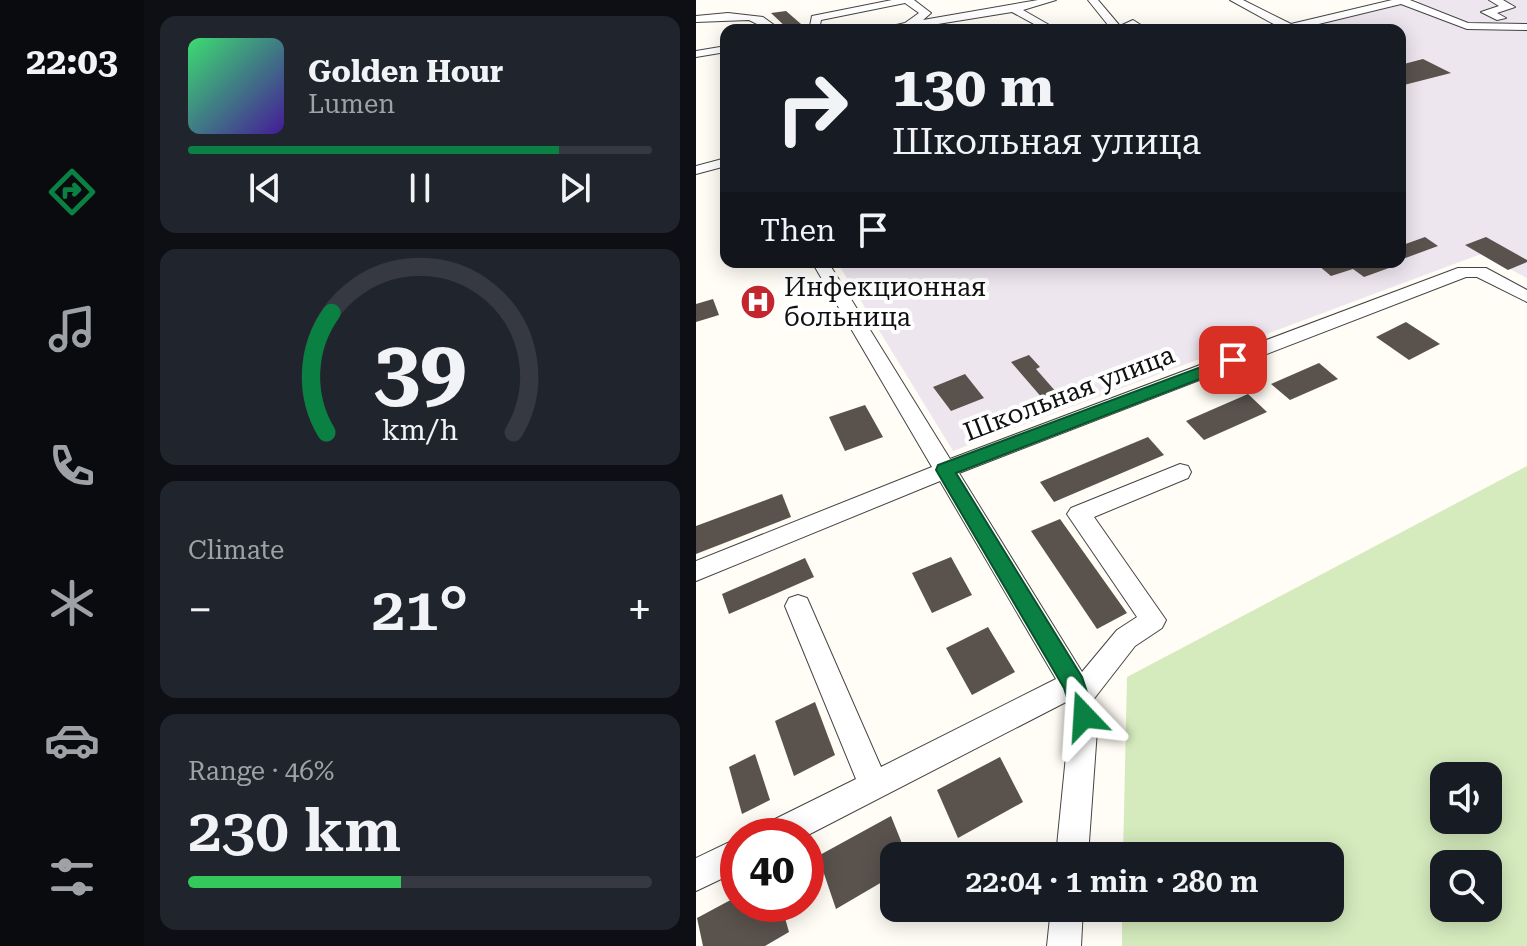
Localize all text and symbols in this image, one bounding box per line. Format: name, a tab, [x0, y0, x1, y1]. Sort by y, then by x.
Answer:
text: 22:03	[26, 41, 118, 83]
text: Golden Hour	[308, 54, 503, 89]
text: 130 m	[892, 54, 1054, 120]
icon: right	[760, 56, 864, 160]
text: Lumen	[308, 89, 395, 119]
text: Школьная улица	[892, 121, 1201, 163]
icon: directions	[44, 164, 100, 220]
icon: previous	[243, 166, 287, 210]
icon: pause	[398, 166, 442, 210]
icon: next	[553, 166, 597, 210]
icon: arrive	[851, 208, 895, 252]
text: Then	[760, 213, 835, 248]
place label: Инфекционная больница	[784, 272, 986, 332]
hospital icon: Инфекционная больница	[739, 283, 777, 321]
icon: music	[44, 301, 100, 357]
text: 39	[373, 321, 467, 418]
pin	[1199, 326, 1267, 394]
icon: arrive	[1211, 338, 1255, 382]
street label: Школьная улица	[959, 339, 1179, 447]
text: km/h	[382, 413, 458, 447]
icon: phone	[44, 438, 100, 494]
text: Climate	[188, 535, 284, 565]
text: 21°	[372, 574, 468, 645]
icon: climate	[44, 575, 100, 631]
text: −	[188, 584, 213, 636]
text: +	[627, 584, 652, 636]
position arrow	[1042, 674, 1126, 758]
icon: car	[44, 712, 100, 768]
text: Range · 46%	[188, 756, 334, 786]
map controls	[1430, 762, 1502, 922]
button: sound	[1430, 762, 1502, 834]
text: 230 km	[188, 795, 401, 866]
speed limit sign: 40	[720, 818, 824, 922]
icon: filters	[44, 849, 100, 905]
button: search	[1430, 850, 1502, 922]
text: 22:04 · 1 min · 280 m	[966, 864, 1258, 899]

